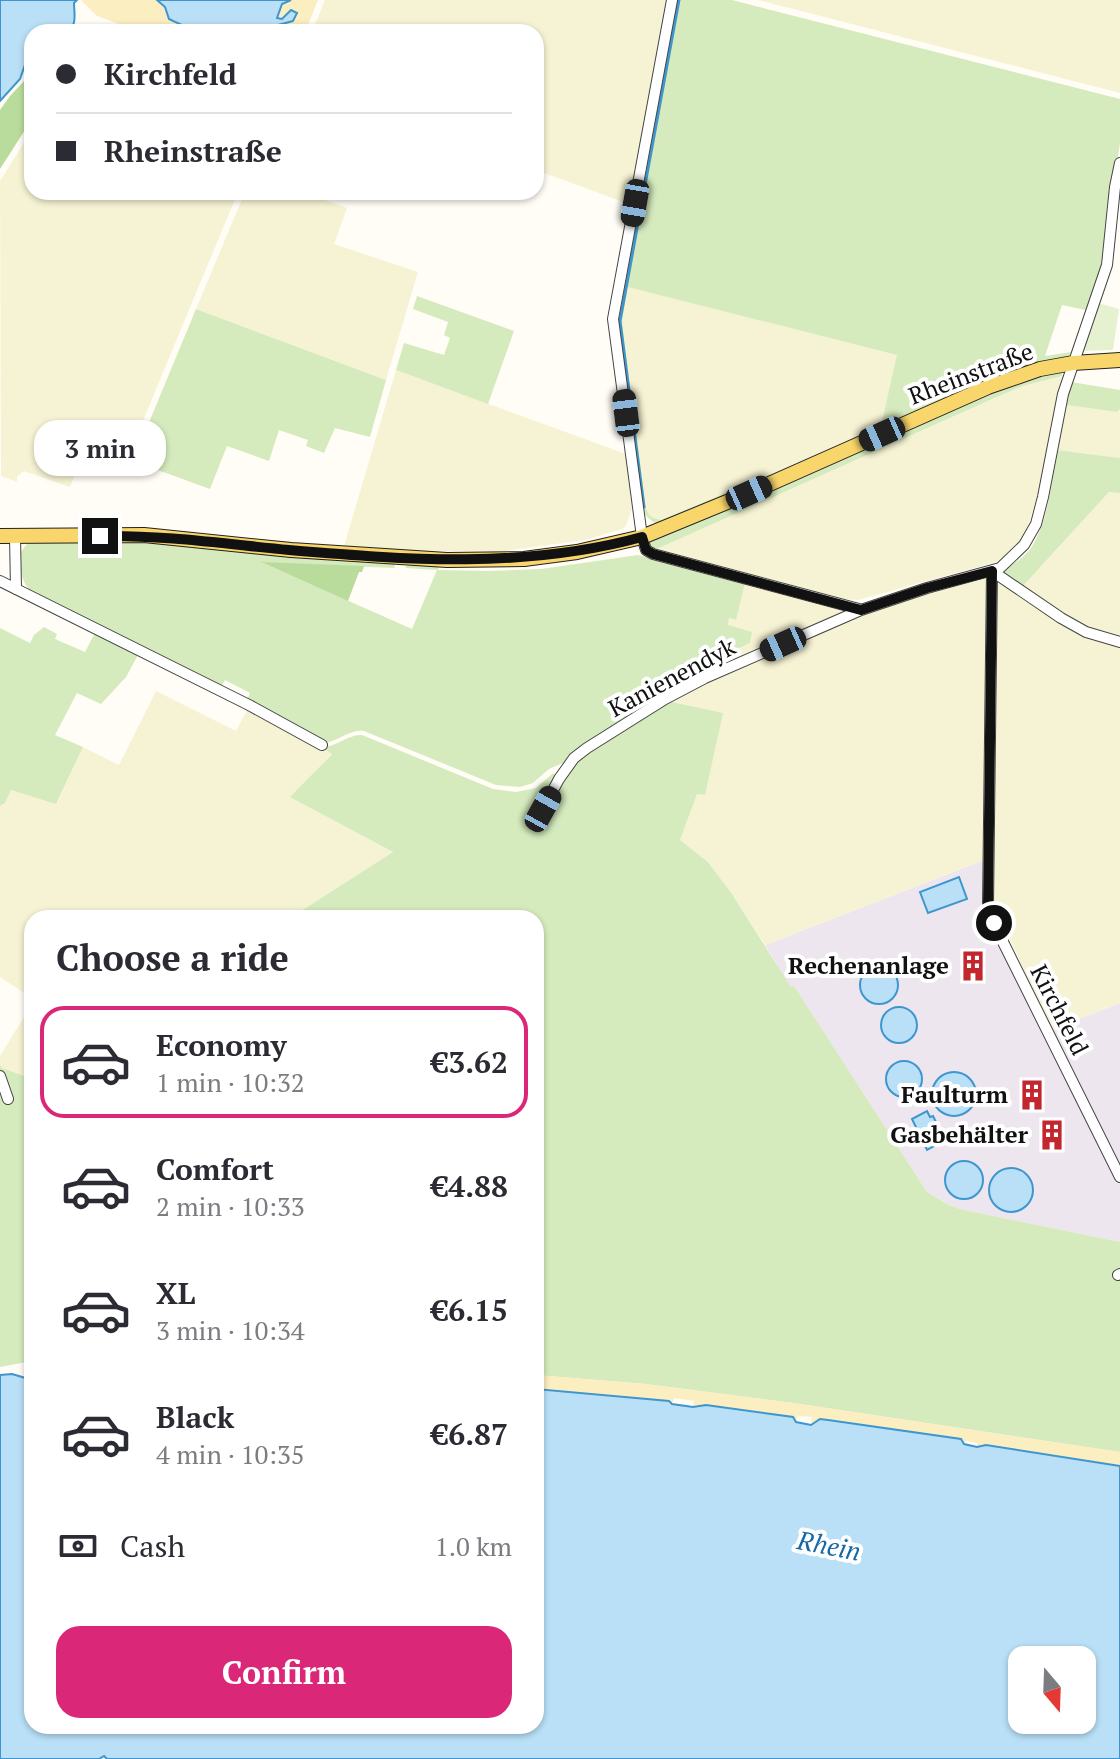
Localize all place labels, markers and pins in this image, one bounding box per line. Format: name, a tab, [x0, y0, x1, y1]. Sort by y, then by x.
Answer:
place label: Rechenanlage	[788, 949, 949, 981]
building icon: Rechenanlage	[956, 949, 990, 983]
place label: Faulturm	[901, 1078, 1008, 1110]
building icon: Faulturm	[1015, 1078, 1049, 1112]
place label: Gasbehälter	[890, 1118, 1029, 1150]
building icon: Gasbehälter	[1035, 1118, 1069, 1152]

